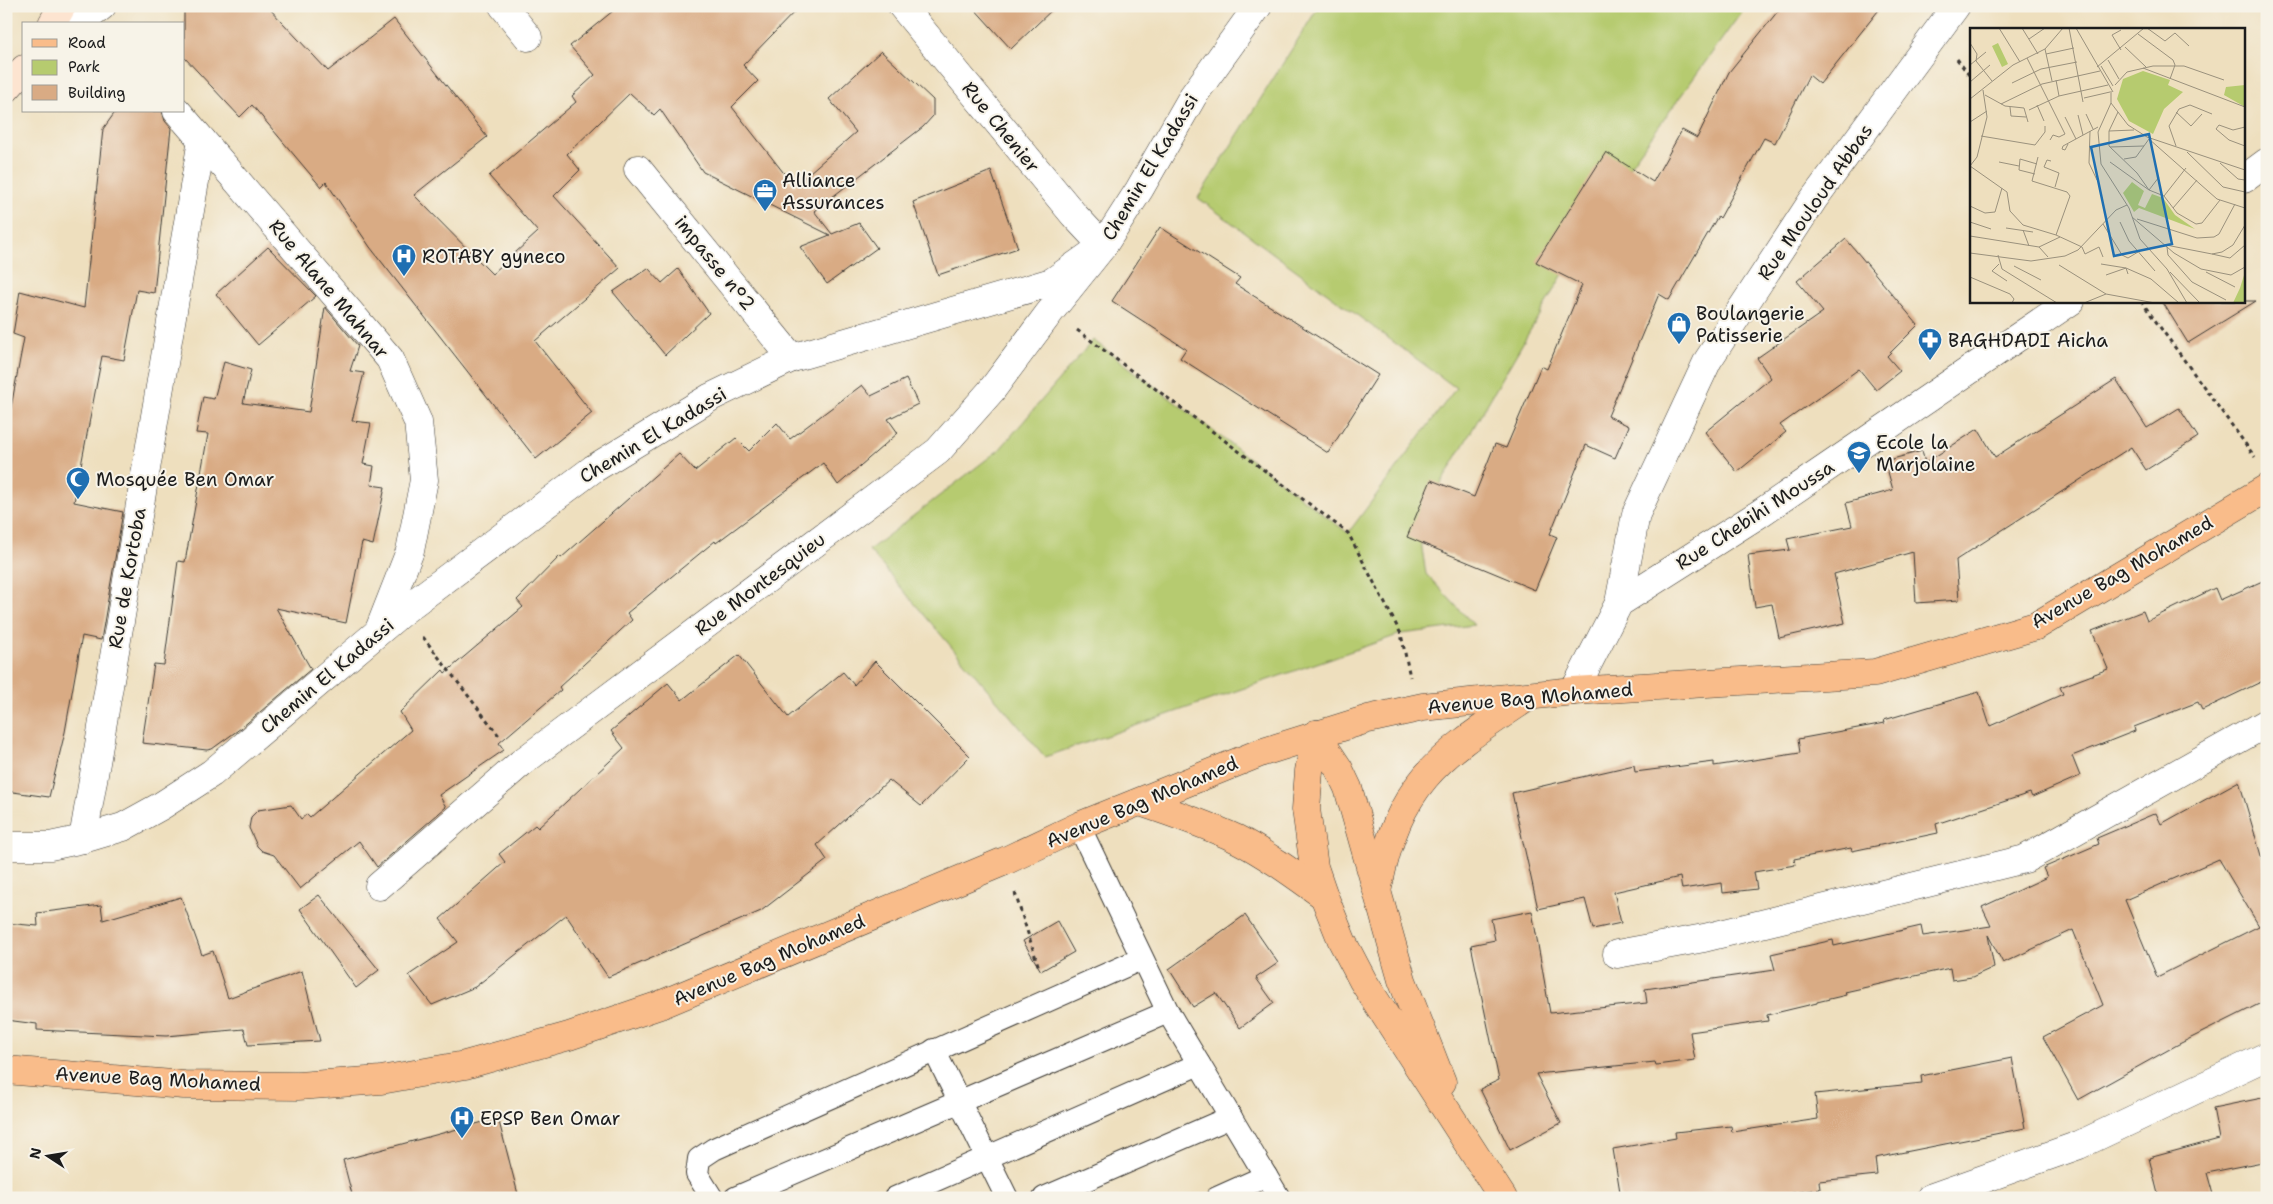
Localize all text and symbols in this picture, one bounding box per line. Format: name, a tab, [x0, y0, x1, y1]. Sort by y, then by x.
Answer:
legend	[22, 22, 185, 112]
inset map	[1970, 28, 2246, 302]
text: Road	[68, 33, 106, 53]
text: Park	[68, 57, 100, 77]
street label: Rue Chenier	[957, 76, 1045, 178]
text: Building	[68, 83, 125, 103]
street label: Chemin El Kadassi	[1096, 89, 1204, 245]
street label: Rue Mouloud Abbas	[1752, 119, 1878, 285]
place label: Alliance Assurances	[782, 168, 885, 215]
office icon: Alliance Assurances	[752, 178, 778, 212]
street label: impasse n°2	[669, 210, 761, 316]
street label: Rue Alane Mahnar	[263, 214, 395, 364]
hospital icon: ROTABY gyneco	[391, 243, 417, 277]
place label: ROTABY gyneco	[422, 244, 566, 269]
place label: Boulangerie Patisserie	[1696, 301, 1805, 348]
shop icon: Boulangerie Patisserie	[1666, 311, 1692, 345]
pharmacy icon: BAGHDADI Aicha	[1917, 327, 1943, 361]
place label: BAGHDADI Aicha	[1948, 328, 2108, 353]
street label: Chemin El Kadassi	[575, 381, 731, 489]
place label: Ecole la Marjolaine	[1876, 430, 1976, 477]
school or university icon: Ecole la Marjolaine	[1846, 440, 1872, 474]
street label: Rue Chebihi Moussa	[1671, 454, 1839, 576]
mosque icon: Mosquée Ben Omar	[65, 466, 91, 500]
place label: Mosquée Ben Omar	[96, 467, 274, 492]
street label: Rue de Kortoba	[102, 505, 152, 651]
street label: Avenue Bag Mohamed	[2027, 510, 2217, 634]
street label: Rue Montesquieu	[690, 527, 830, 641]
street label: Chemin El Kadassi	[255, 613, 399, 739]
street label: Avenue Bag Mohamed	[1426, 677, 1634, 719]
street label: Avenue Bag Mohamed	[1042, 750, 1242, 854]
street label: Avenue Bag Mohamed	[669, 908, 869, 1012]
street label: Avenue Bag Mohamed	[54, 1061, 262, 1097]
hospital icon: EPSP Ben Omar	[449, 1105, 475, 1139]
place label: EPSP Ben Omar	[480, 1106, 621, 1131]
north arrow	[22, 1132, 72, 1182]
text: N	[25, 1146, 45, 1161]

